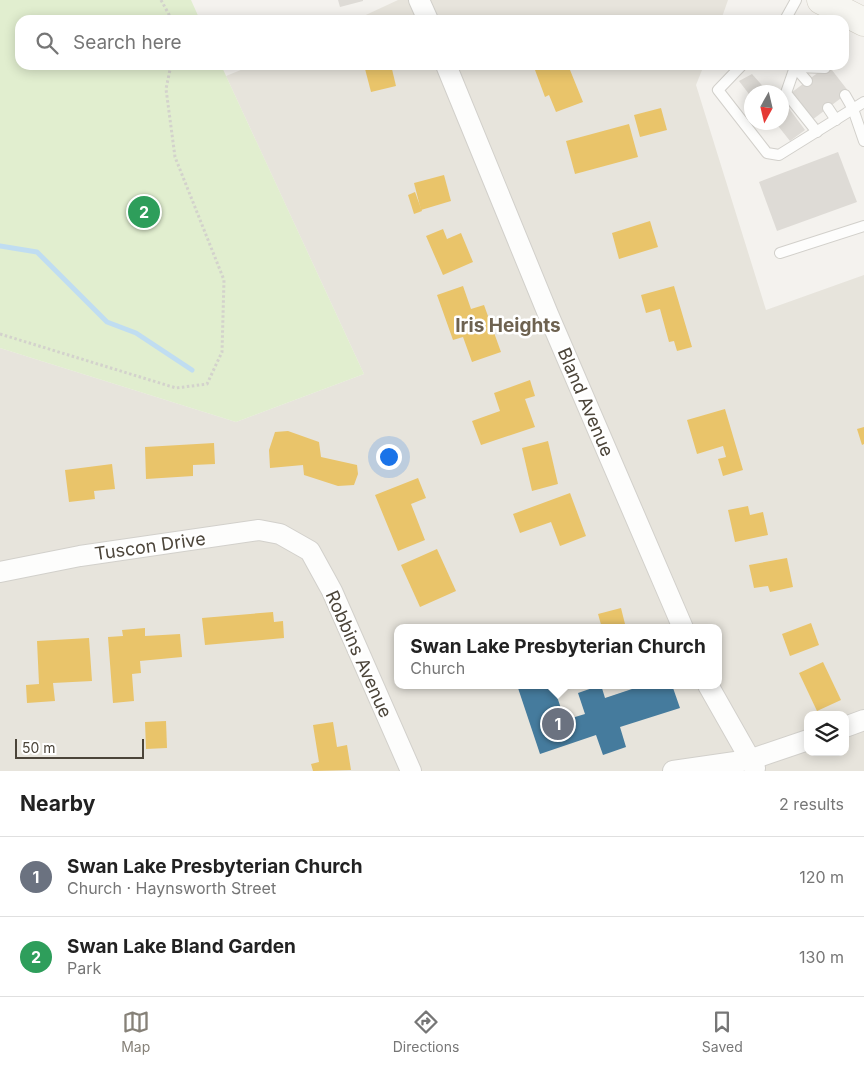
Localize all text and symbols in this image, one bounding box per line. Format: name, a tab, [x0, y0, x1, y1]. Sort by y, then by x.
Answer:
search box	[15, 15, 849, 70]
icon: search	[33, 29, 61, 57]
text: Search here	[73, 31, 182, 54]
north arrow	[744, 85, 789, 130]
pin: 2	[128, 193, 160, 231]
district label: Iris Heights	[455, 314, 561, 337]
street label: Bland Avenue	[554, 344, 618, 460]
your location	[376, 444, 402, 470]
street label: Tuscon Drive	[93, 528, 207, 564]
street label: Robbins Avenue	[322, 587, 396, 721]
popup	[394, 624, 722, 689]
text: Swan Lake Presbyterian Church	[410, 635, 706, 658]
text: Church	[410, 658, 465, 678]
pin: 1	[542, 705, 574, 743]
map controls	[804, 711, 849, 756]
button: layers	[804, 711, 849, 756]
scale bar	[15, 736, 144, 759]
text: 50 m	[22, 739, 56, 756]
text: Nearby	[20, 791, 95, 816]
text: 2 results	[779, 794, 844, 814]
text: Swan Lake Presbyterian Church	[67, 855, 363, 878]
text: 1	[33, 867, 39, 887]
text: 120 m	[799, 867, 844, 887]
text: Church · Haynsworth Street	[67, 878, 276, 898]
text: Swan Lake Bland Garden	[67, 935, 296, 958]
text: 2	[31, 947, 41, 967]
text: 130 m	[799, 947, 844, 967]
text: Park	[67, 958, 101, 978]
tab: Map	[121, 1008, 150, 1055]
tab: Directions	[393, 1008, 459, 1055]
tab: Saved	[702, 1008, 743, 1055]

